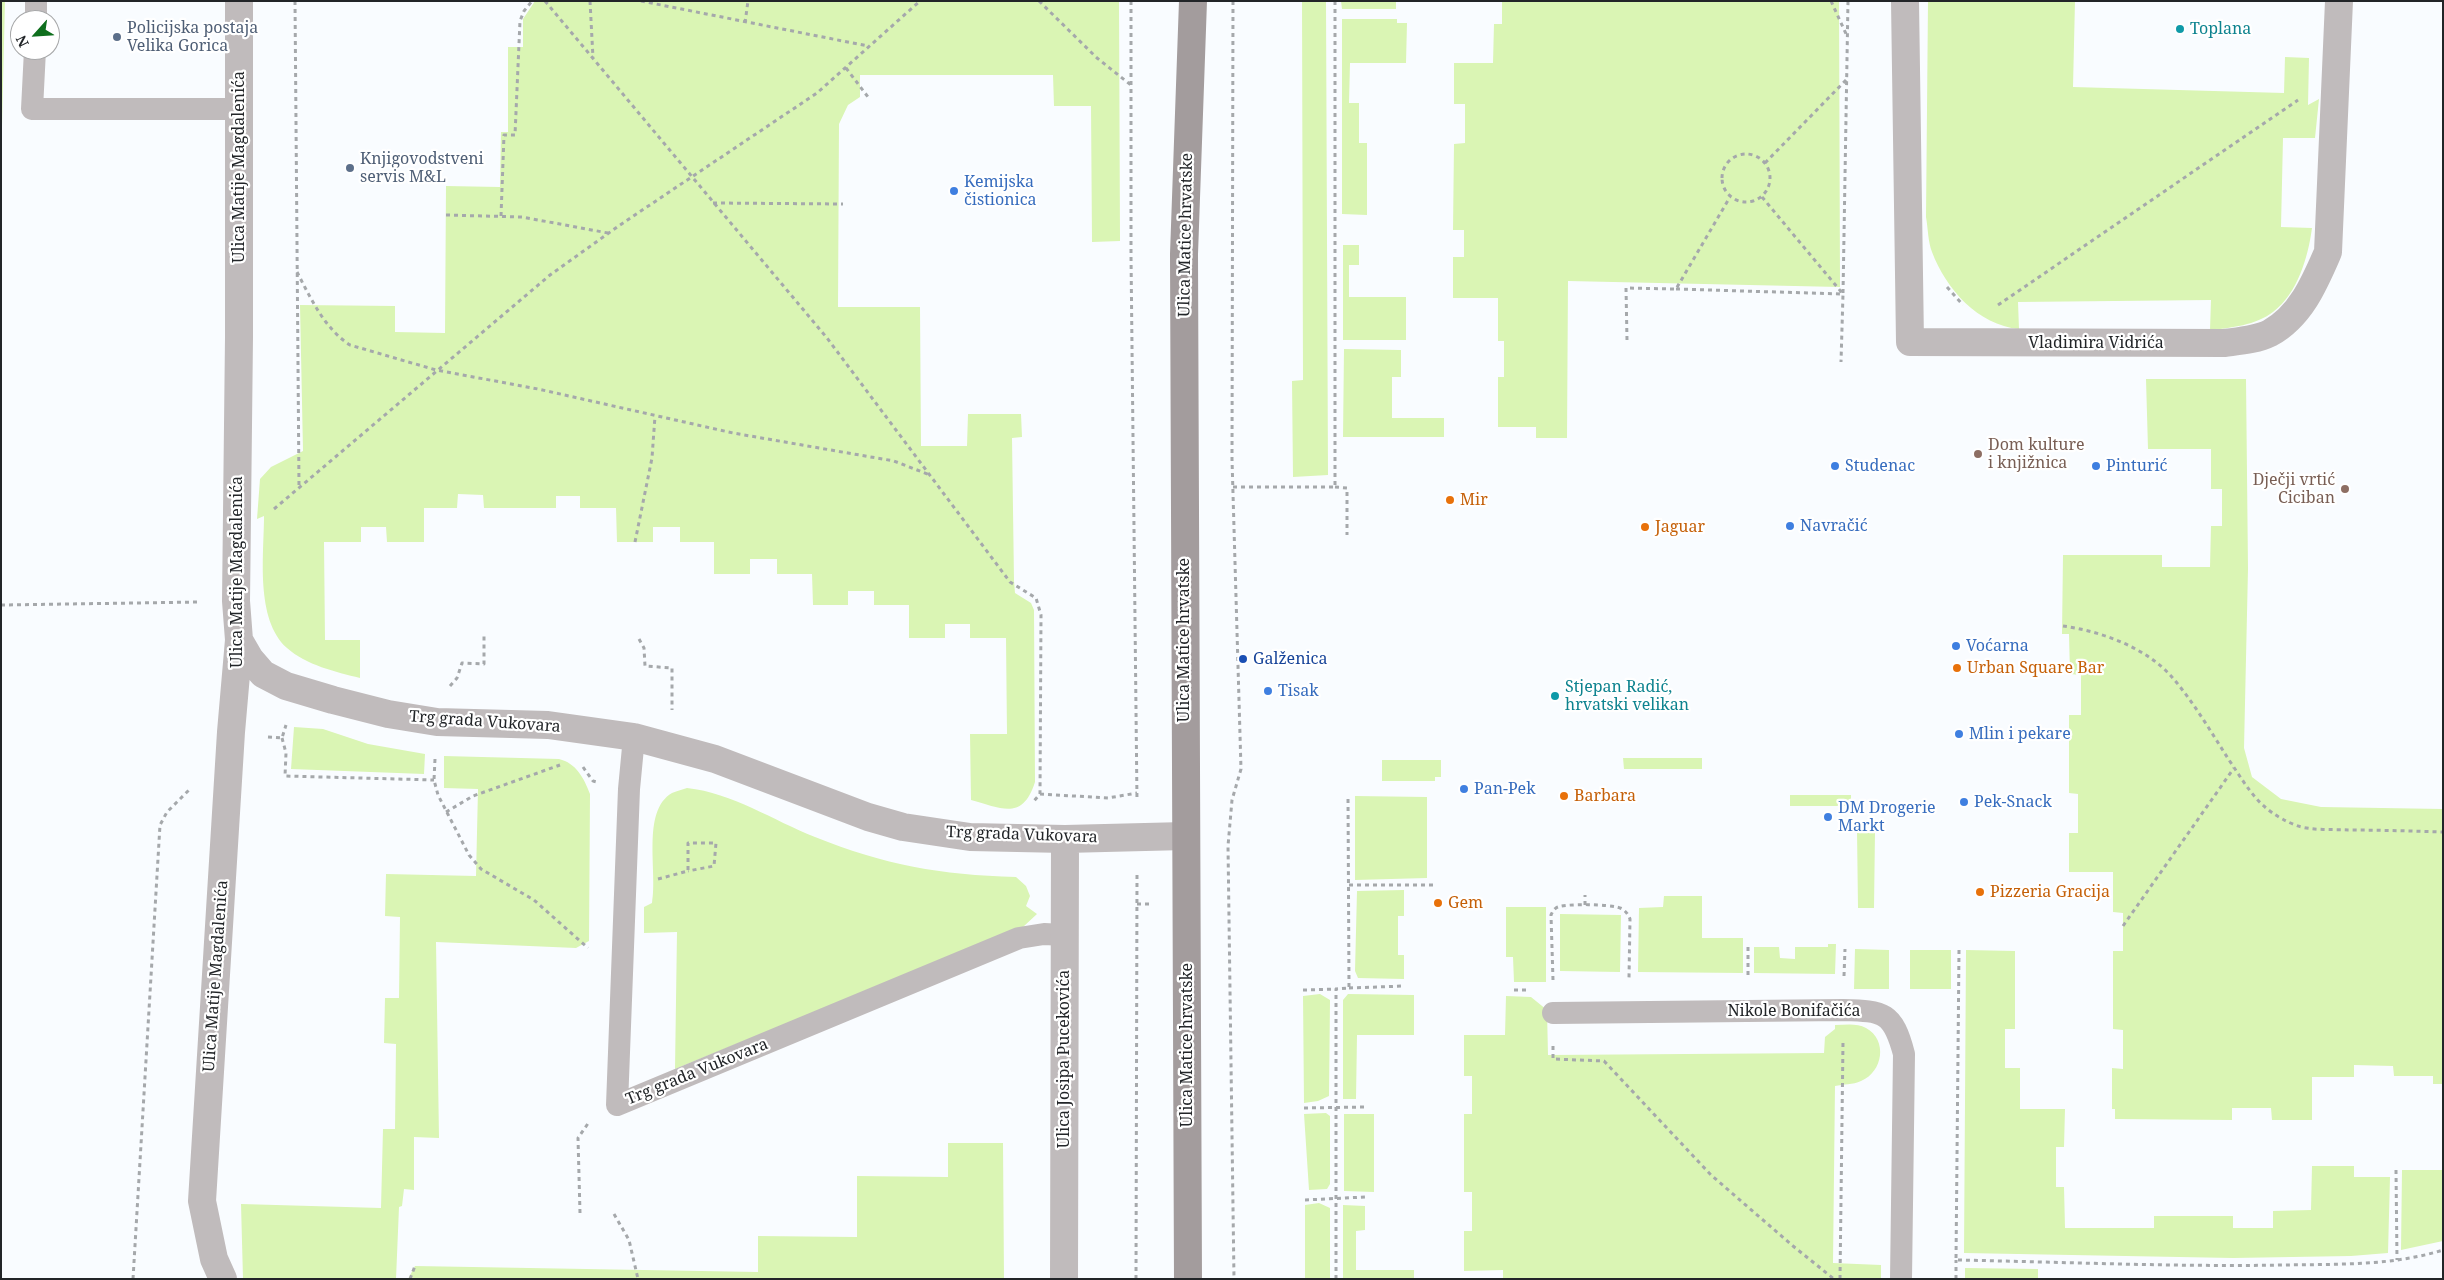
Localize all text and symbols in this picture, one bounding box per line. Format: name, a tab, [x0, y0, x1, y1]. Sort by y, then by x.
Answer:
north arrow	[10, 10, 60, 60]
place label: Policijska postaja Velika Gorica	[127, 18, 258, 56]
place label: Toplana	[2190, 19, 2251, 39]
marker: Toplana	[2174, 23, 2186, 35]
marker: Policijska postaja Velika Gorica	[111, 31, 123, 43]
text: N	[11, 32, 33, 50]
street label: Ulica Matije Magdalenića	[229, 71, 249, 263]
place label: Knjigovodstveni servis M&L	[360, 149, 484, 187]
street label: Ulica Matice hrvatske	[1175, 153, 1197, 317]
marker: Knjigovodstveni servis M&L	[344, 162, 356, 174]
place label: Kemijska čistionica	[964, 172, 1037, 210]
marker: Kemijska čistionica	[948, 185, 960, 197]
street label: Vladimira Vidrića	[2028, 333, 2164, 353]
place label: Dom kulture i knjižnica	[1988, 435, 2085, 473]
marker: Dom kulture i knjižnica	[1972, 448, 1984, 460]
place label: Studenac	[1845, 456, 1915, 476]
place label: Pinturić	[2106, 456, 2167, 476]
marker: Studenac	[1829, 460, 1841, 472]
marker: Pinturić	[2090, 460, 2102, 472]
place label: Dječji vrtić Ciciban	[2253, 470, 2335, 508]
street label: Ulica Matije Magdalenića	[227, 476, 247, 668]
marker: Dječji vrtić Ciciban	[2339, 483, 2351, 495]
place label: Mir	[1460, 490, 1488, 510]
marker: Mir	[1444, 494, 1456, 506]
place label: Navračić	[1800, 516, 1868, 536]
place label: Jaguar	[1655, 517, 1705, 537]
marker: Navračić	[1784, 520, 1796, 532]
marker: Jaguar	[1639, 521, 1651, 533]
street label: Ulica Matice hrvatske	[1174, 558, 1194, 722]
place label: Voćarna	[1966, 636, 2029, 656]
marker: Voćarna	[1950, 640, 1962, 652]
place label: Galženica	[1253, 649, 1327, 669]
marker: Galženica	[1237, 653, 1249, 665]
place label: Urban Square Bar	[1967, 658, 2104, 678]
marker: Urban Square Bar	[1951, 662, 1963, 674]
place label: Stjepan Radić, hrvatski velikan	[1565, 677, 1689, 715]
place label: Tisak	[1278, 681, 1319, 701]
marker: Tisak	[1262, 685, 1274, 697]
marker: Stjepan Radić, hrvatski velikan	[1549, 690, 1561, 702]
street label: Trg grada Vukovara	[409, 707, 561, 737]
place label: Mlin i pekare	[1969, 724, 2071, 744]
marker: Mlin i pekare	[1953, 728, 1965, 740]
place label: Pan-Pek	[1474, 779, 1536, 799]
marker: Pan-Pek	[1458, 783, 1470, 795]
place label: Barbara	[1574, 786, 1636, 806]
marker: Barbara	[1558, 790, 1570, 802]
place label: Pek-Snack	[1974, 792, 2052, 812]
marker: Pek-Snack	[1958, 796, 1970, 808]
place label: DM Drogerie Markt	[1838, 798, 1936, 836]
marker: DM Drogerie Markt	[1822, 811, 1834, 823]
street label: Trg grada Vukovara	[946, 823, 1098, 847]
street label: Ulica Matije Magdalenića	[200, 879, 232, 1073]
place label: Pizzeria Gracija	[1990, 882, 2110, 902]
marker: Pizzeria Gracija	[1974, 886, 1986, 898]
place label: Gem	[1448, 893, 1483, 913]
marker: Gem	[1432, 897, 1444, 909]
street label: Ulica Matice hrvatske	[1177, 963, 1197, 1127]
street label: Ulica Josipa Pucekovića	[1054, 970, 1074, 1148]
street label: Nikole Bonifačića	[1727, 1001, 1861, 1021]
street label: Trg grada Vukovara	[623, 1035, 771, 1109]

